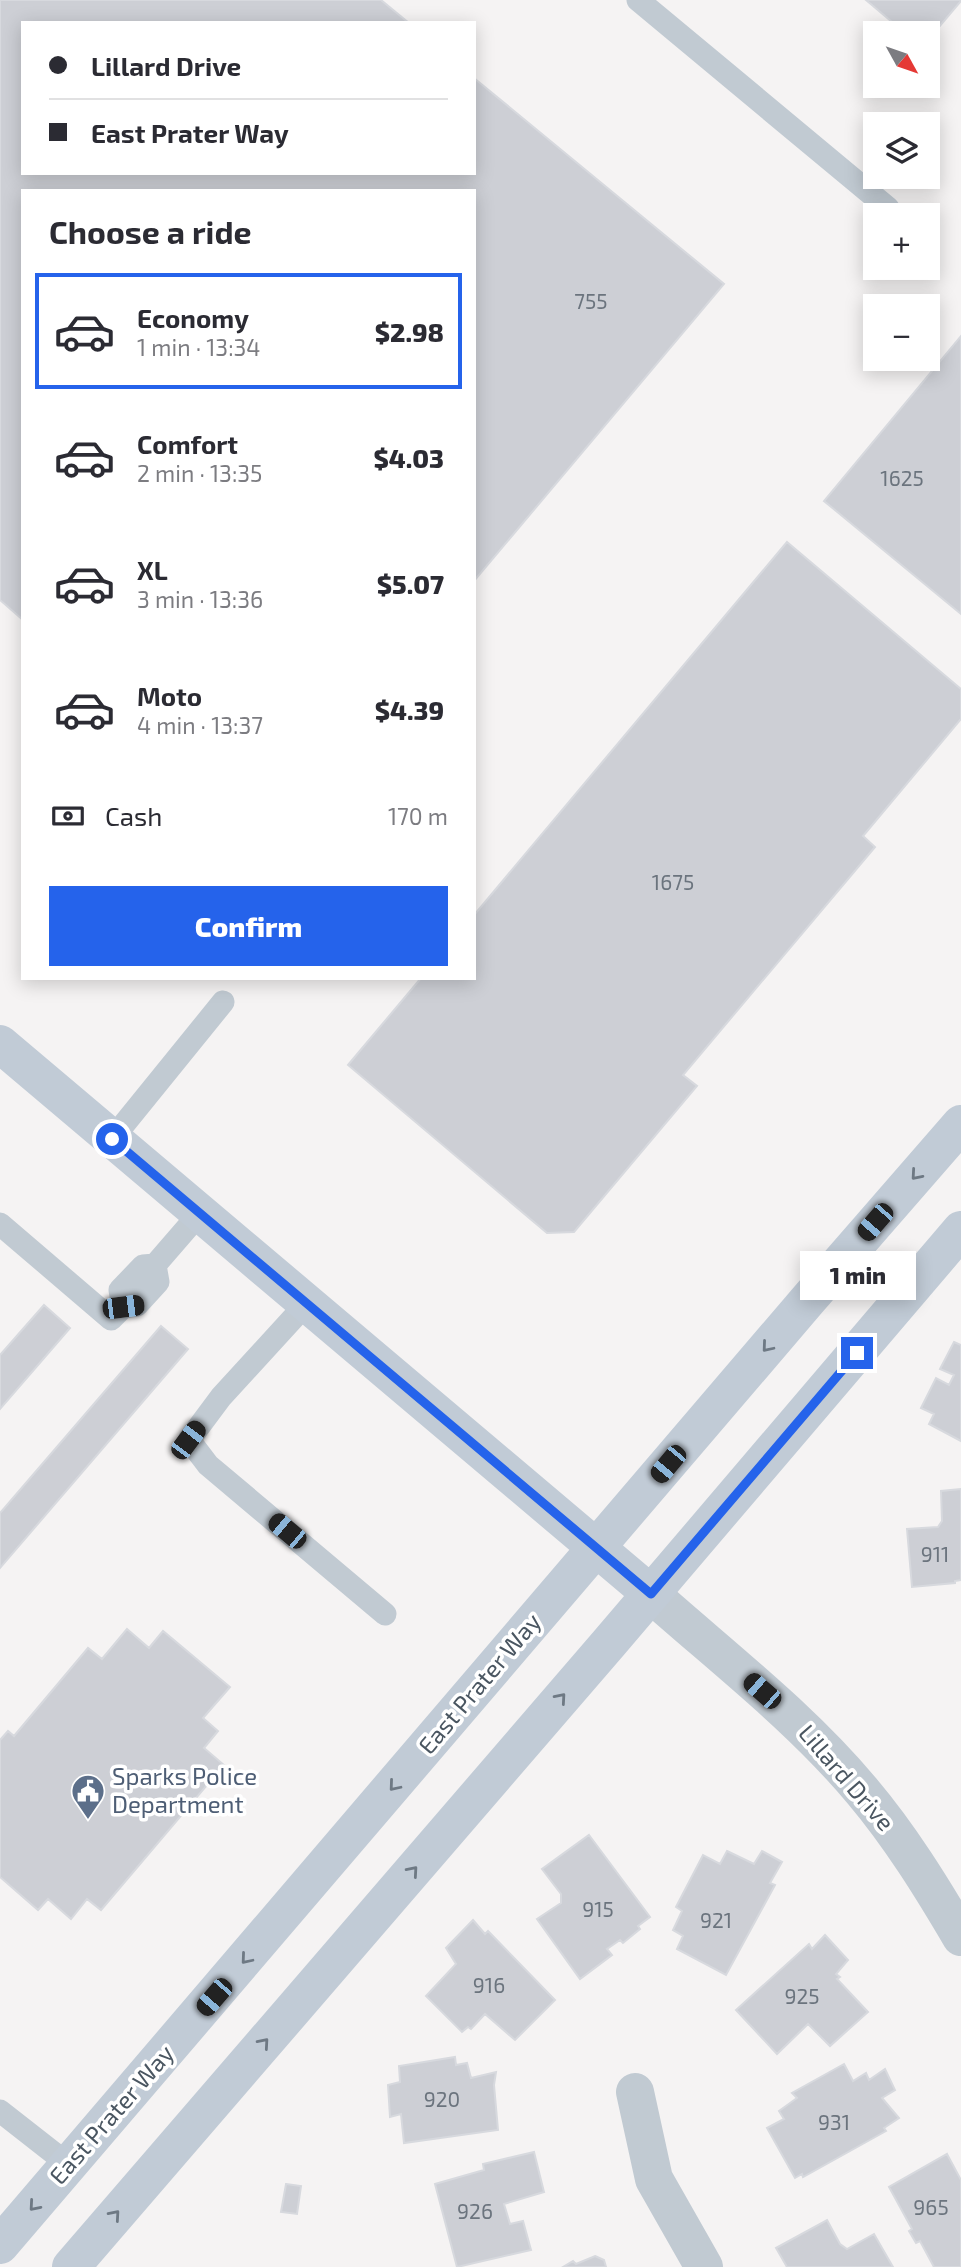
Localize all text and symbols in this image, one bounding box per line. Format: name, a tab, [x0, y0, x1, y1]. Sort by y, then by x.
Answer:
north arrow	[863, 21, 940, 98]
map controls	[863, 21, 940, 371]
text: Lillard Drive	[91, 50, 241, 81]
button: layers	[863, 112, 940, 189]
text: East Prater Way	[91, 117, 289, 148]
button: +	[863, 203, 940, 280]
text: Choose a ride	[49, 212, 252, 250]
house number: 755	[574, 288, 608, 313]
button: −	[863, 294, 940, 371]
icon: car	[53, 300, 116, 363]
text: Economy	[137, 302, 249, 333]
text: $2.98	[375, 316, 444, 347]
text: 1 min · 13:34	[137, 333, 261, 361]
icon: car	[53, 426, 116, 489]
text: Comfort	[137, 428, 238, 459]
text: $4.03	[374, 442, 444, 473]
text: 2 min · 13:35	[137, 459, 262, 487]
house number: 1625	[880, 465, 924, 490]
icon: car	[53, 552, 116, 615]
text: XL	[137, 554, 168, 585]
text: $5.07	[377, 568, 444, 599]
text: 3 min · 13:36	[137, 585, 263, 613]
icon: car	[53, 678, 116, 741]
text: Moto	[137, 680, 202, 711]
text: $4.39	[375, 694, 444, 725]
text: 4 min · 13:37	[137, 711, 263, 739]
icon: cash	[49, 797, 87, 835]
text: Cash	[105, 800, 162, 831]
text: 170 m	[388, 802, 448, 830]
house number: 1675	[652, 869, 694, 894]
button: Confirm	[49, 886, 448, 966]
route start	[96, 1123, 128, 1155]
one-way arrow	[912, 1167, 924, 1180]
car	[854, 1199, 897, 1245]
callout: 1 min	[799, 1252, 915, 1300]
text: 1 min	[830, 1261, 886, 1289]
car	[101, 1294, 146, 1320]
route end	[841, 1337, 873, 1369]
one-way arrow	[763, 1339, 775, 1352]
car	[167, 1417, 210, 1463]
car	[647, 1441, 690, 1487]
car	[265, 1509, 310, 1553]
house number: 911	[921, 1541, 949, 1566]
street label: East Prater Way	[412, 1607, 546, 1759]
car	[740, 1669, 785, 1713]
one-way arrow	[553, 1694, 565, 1707]
street label: Lillard Drive	[793, 1718, 901, 1836]
place label: Sparks Police Department	[112, 1761, 257, 1818]
public building icon: Sparks Police Department	[69, 1772, 107, 1821]
one-way arrow	[390, 1777, 402, 1790]
one-way arrow	[405, 1866, 417, 1879]
house number: 915	[582, 1896, 614, 1921]
house number: 921	[700, 1907, 732, 1932]
one-way arrow	[242, 1951, 254, 1964]
house number: 916	[473, 1972, 505, 1997]
car	[193, 1974, 236, 2020]
house number: 925	[784, 1983, 820, 2008]
street label: East Prater Way	[43, 2038, 179, 2189]
one-way arrow	[256, 2038, 268, 2051]
house number: 920	[424, 2086, 460, 2111]
house number: 931	[818, 2109, 850, 2134]
house number: 965	[913, 2194, 949, 2219]
one-way arrow	[30, 2197, 42, 2210]
house number: 926	[457, 2198, 493, 2223]
one-way arrow	[107, 2211, 119, 2224]

